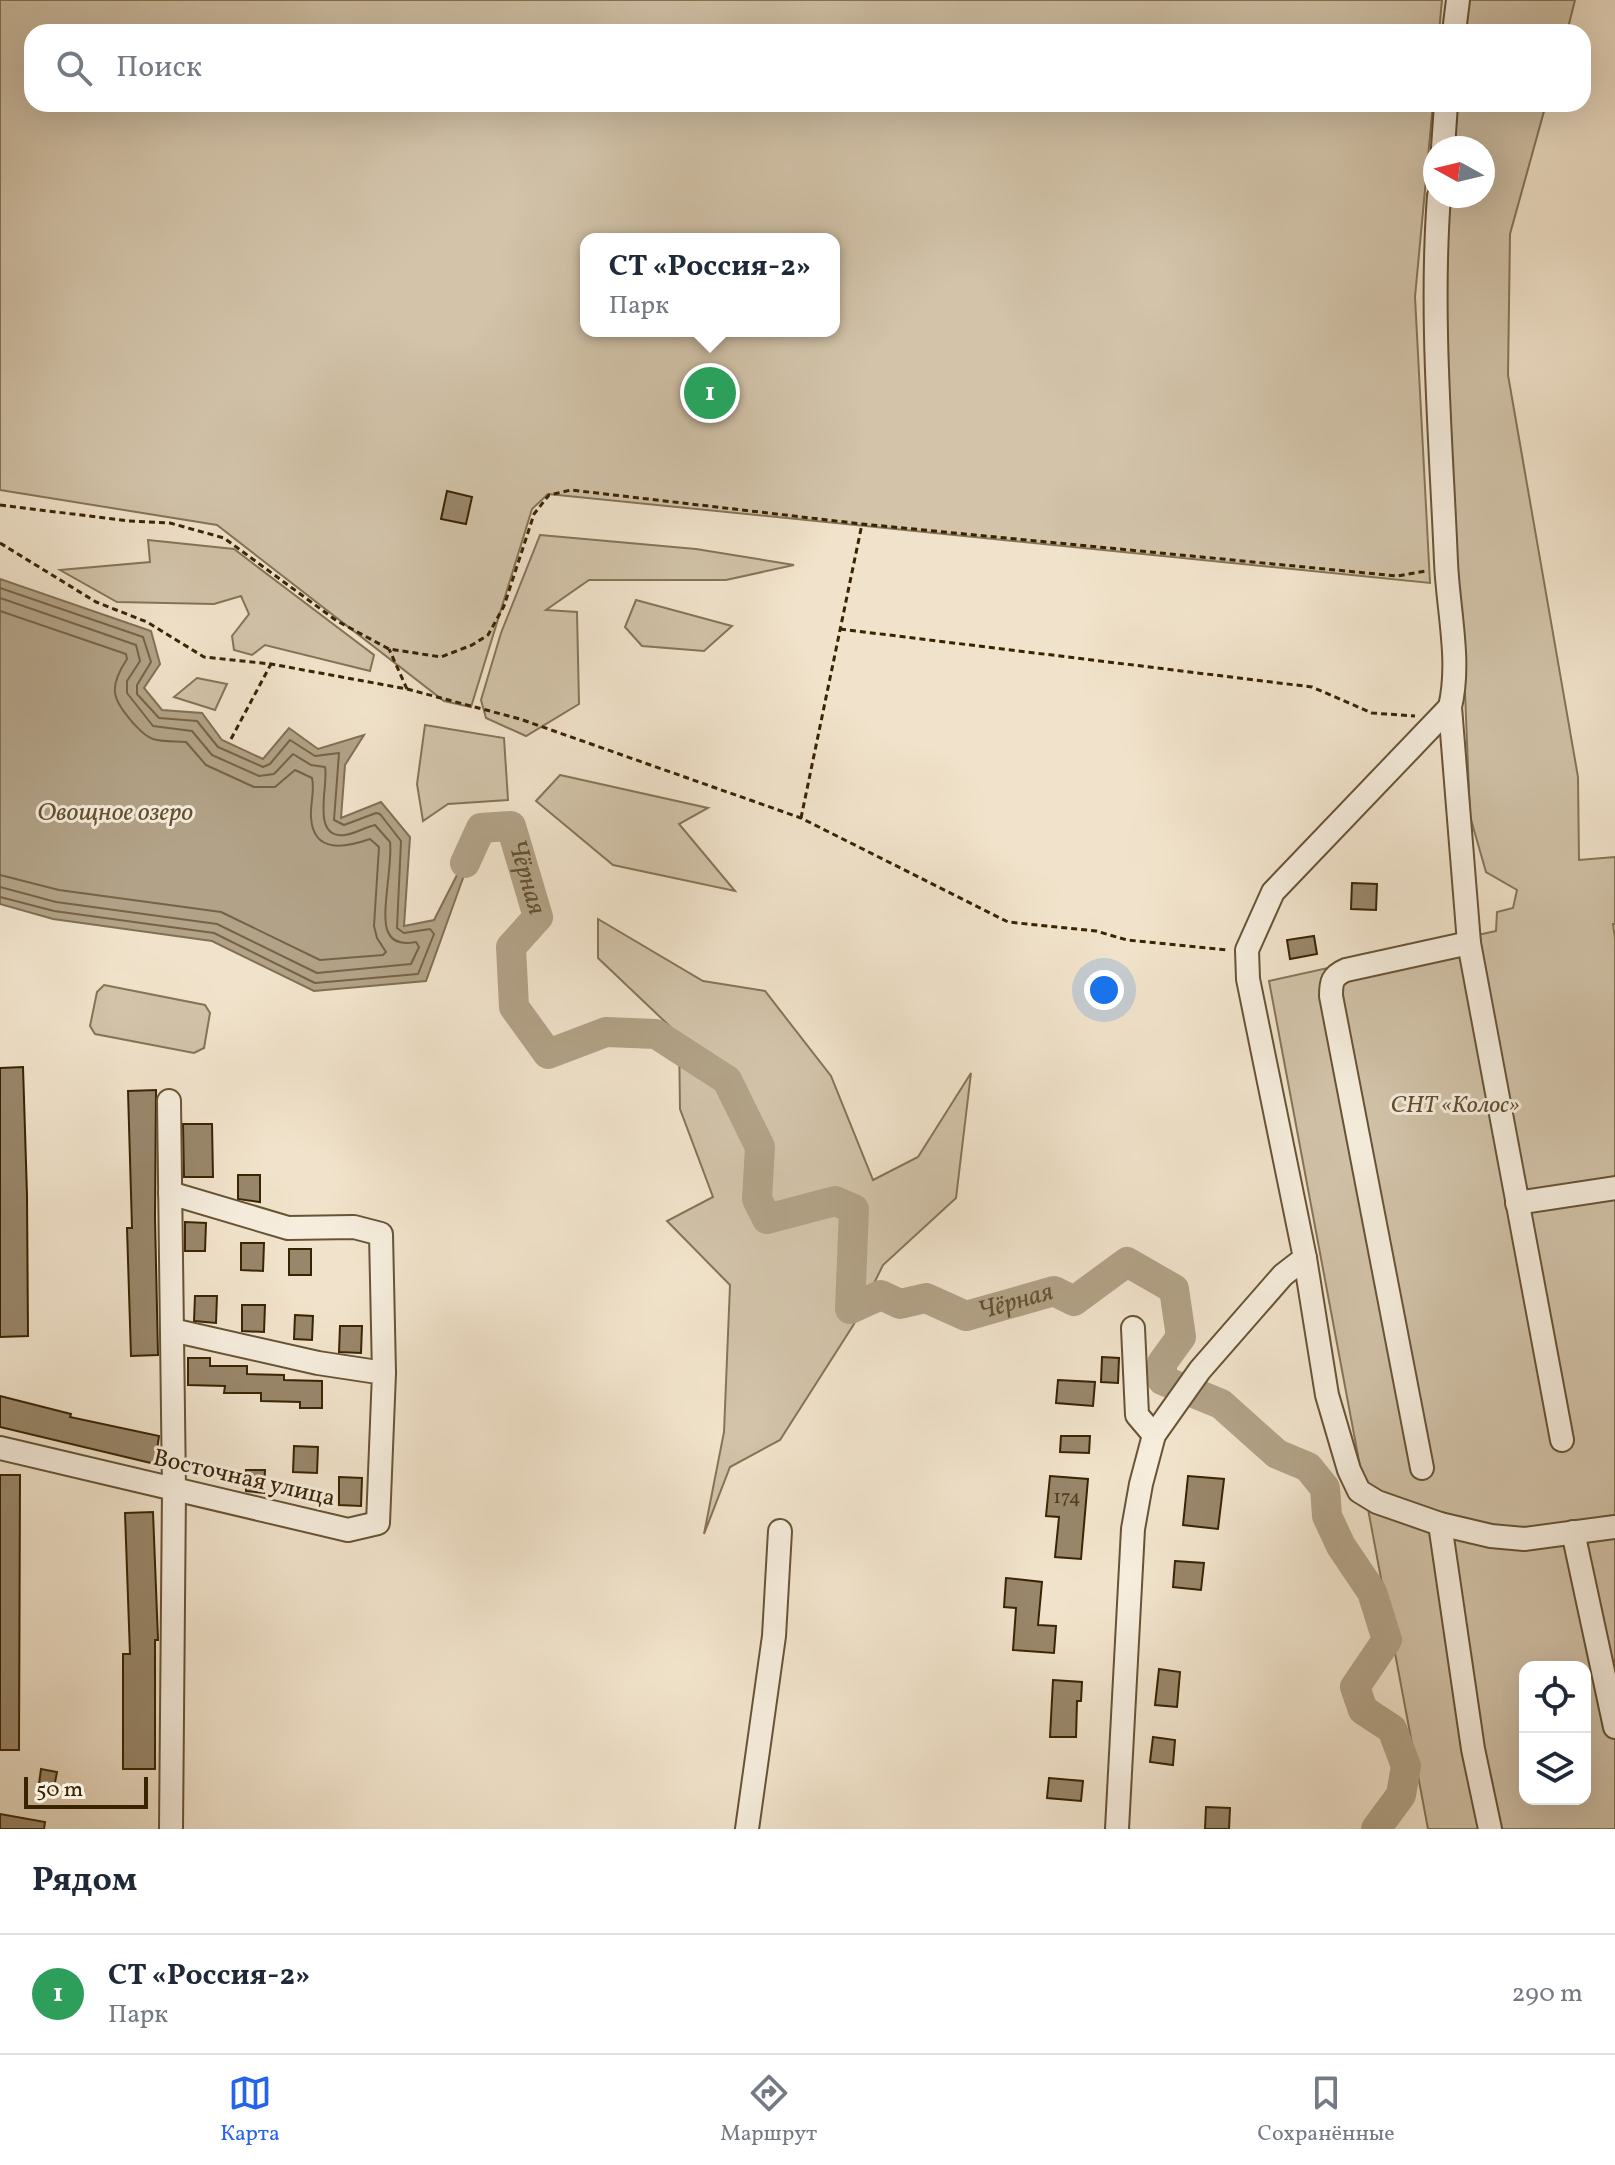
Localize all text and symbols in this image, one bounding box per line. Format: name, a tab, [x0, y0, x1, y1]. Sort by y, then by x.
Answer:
search box	[24, 24, 1591, 112]
icon: search	[52, 46, 96, 90]
text: Поиск	[116, 47, 202, 89]
north arrow	[1423, 136, 1495, 208]
popup	[580, 233, 840, 337]
text: СТ «Россия-2»	[609, 246, 811, 288]
text: Парк	[609, 288, 669, 324]
pin: 1	[684, 363, 736, 423]
water label: Овощное озеро	[37, 795, 193, 831]
water label: Чёрная	[498, 835, 554, 919]
your location	[1084, 970, 1124, 1010]
park label: СНТ «Колос»	[1390, 1089, 1520, 1123]
water label: Чёрная	[974, 1274, 1057, 1330]
street label: Восточная улица	[149, 1441, 339, 1517]
house number: 174	[1053, 1484, 1081, 1512]
map controls	[1519, 1661, 1591, 1805]
button: locate	[1519, 1661, 1591, 1733]
button: layers	[1519, 1733, 1591, 1805]
scale bar	[24, 1773, 148, 1809]
text: 50 m	[36, 1775, 83, 1806]
text: Рядом	[32, 1858, 137, 1905]
text: СТ «Россия-2»	[108, 1955, 310, 1997]
text: 1	[53, 1976, 63, 2012]
text: 290 m	[1511, 1976, 1583, 2012]
text: Парк	[108, 1997, 168, 2033]
tab: Карта	[220, 2071, 280, 2150]
tab: Маршрут	[720, 2071, 817, 2150]
tab: Сохранённые	[1258, 2071, 1395, 2150]

